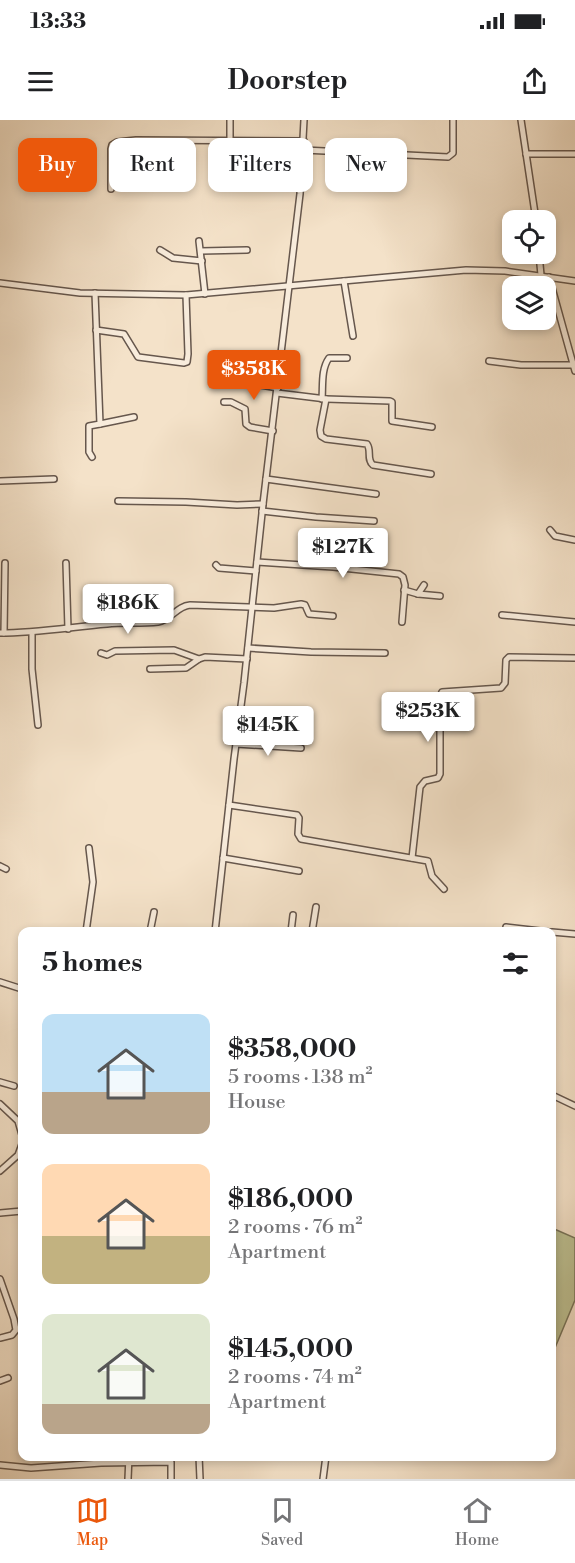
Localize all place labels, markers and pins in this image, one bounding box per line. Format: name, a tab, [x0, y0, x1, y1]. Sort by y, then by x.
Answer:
pin: $358K	[212, 350, 296, 401]
pin: $127K	[301, 528, 385, 579]
pin: $186K	[86, 584, 170, 635]
pin: $253K	[386, 692, 470, 743]
pin: $145K	[226, 706, 310, 757]

